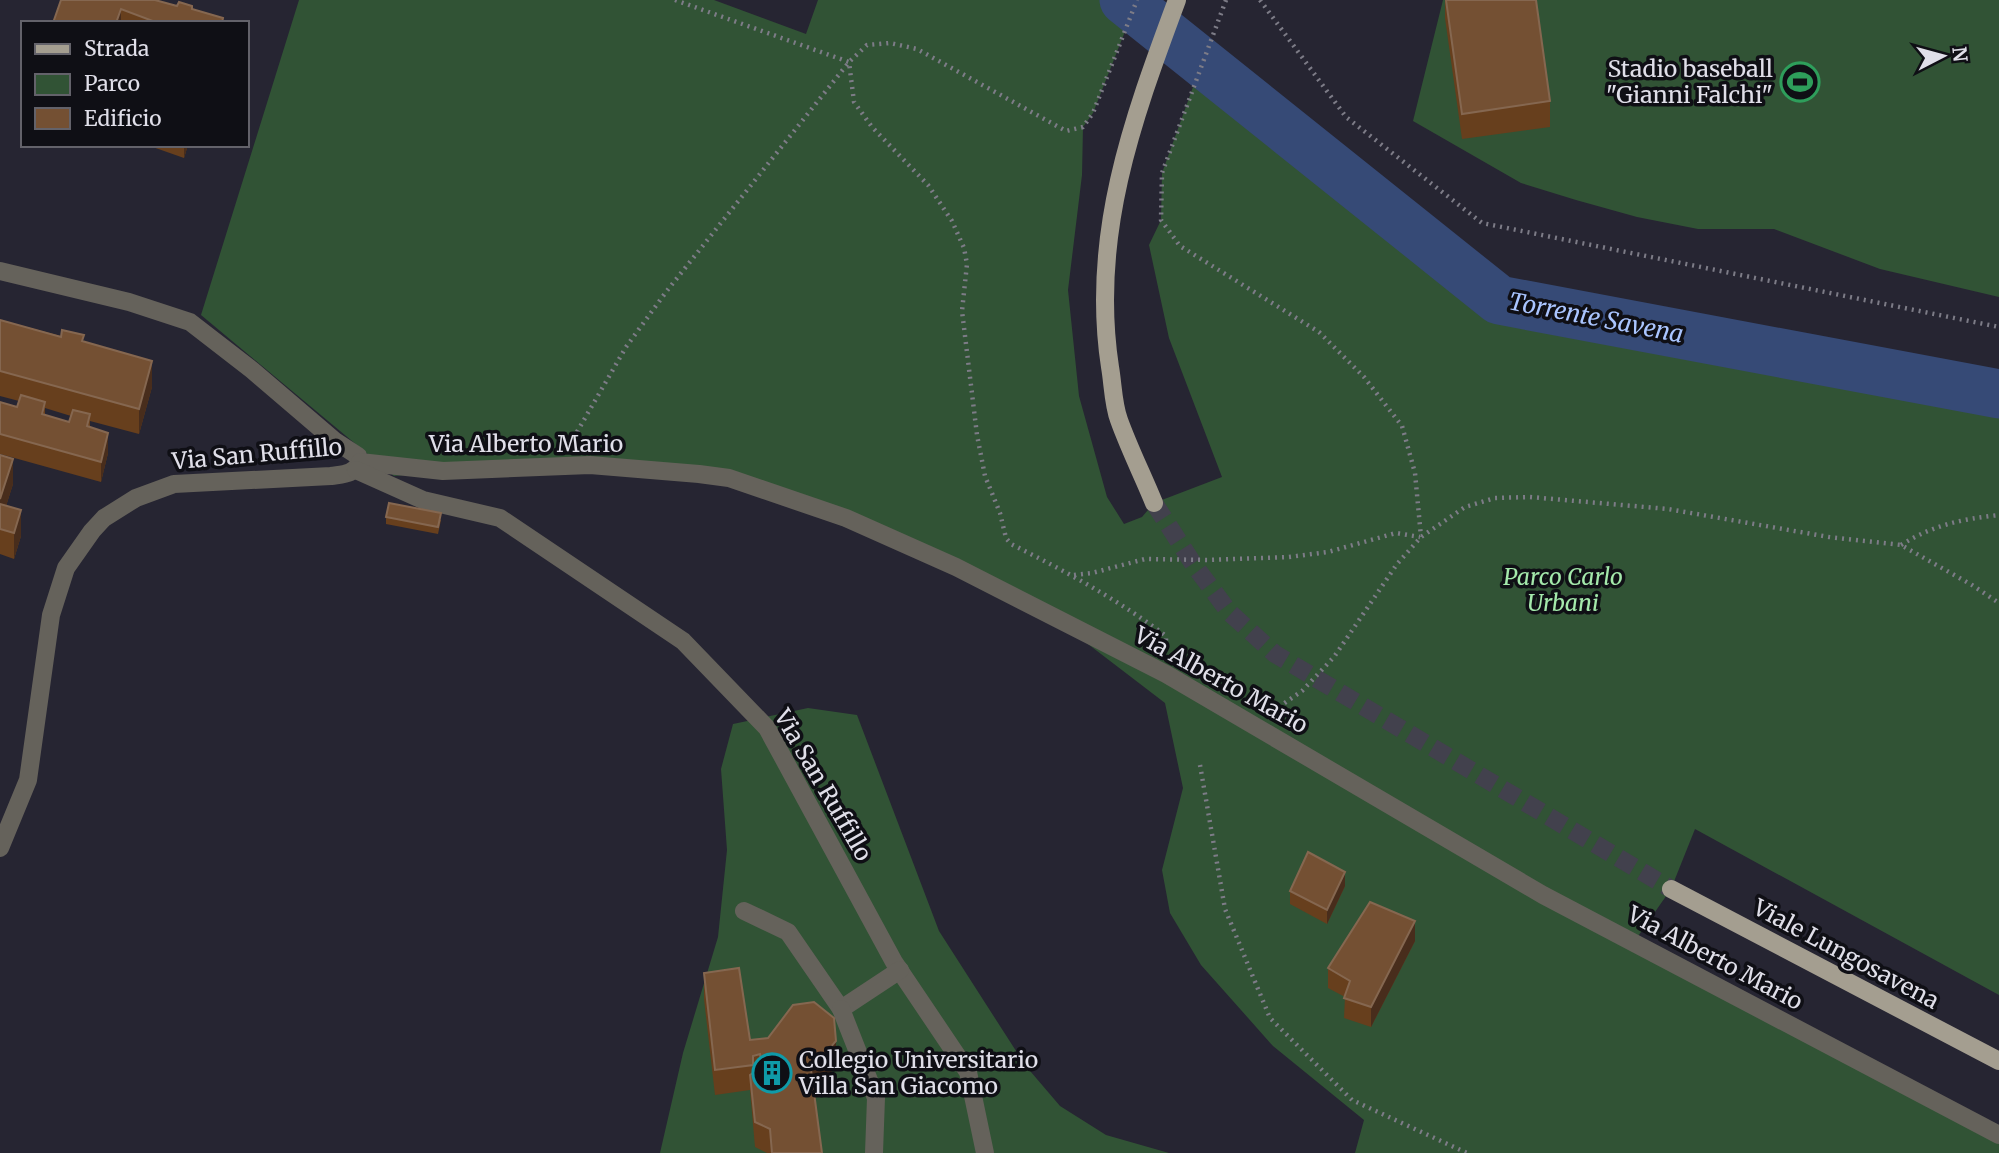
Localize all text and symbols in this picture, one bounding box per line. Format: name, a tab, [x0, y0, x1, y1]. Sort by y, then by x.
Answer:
legend	[21, 21, 248, 147]
north arrow	[1908, 21, 1978, 91]
text: Strada	[84, 35, 149, 62]
text: N	[1947, 46, 1973, 63]
place label: Stadio baseball "Gianni Falchi"	[1606, 54, 1773, 109]
sports icon: Stadio baseball "Gianni Falchi"	[1779, 61, 1821, 103]
text: Parco	[84, 70, 140, 97]
text: Edificio	[84, 105, 161, 132]
water label: Torrente Savena	[1506, 285, 1686, 350]
street label: Via Alberto Mario	[428, 429, 623, 458]
street label: Via San Ruffillo	[170, 432, 343, 475]
park label: Parco Carlo Urbani	[1503, 562, 1623, 617]
street label: Via Alberto Mario	[1128, 619, 1313, 739]
street label: Via San Ruffillo	[768, 703, 879, 866]
street label: Viale Lungosavena	[1747, 892, 1944, 1015]
street label: Via Alberto Mario	[1622, 899, 1808, 1016]
place label: Collegio Universitario Villa San Giacomo	[798, 1045, 1038, 1100]
building icon: Collegio Universitario Villa San Giacomo	[751, 1052, 793, 1094]

